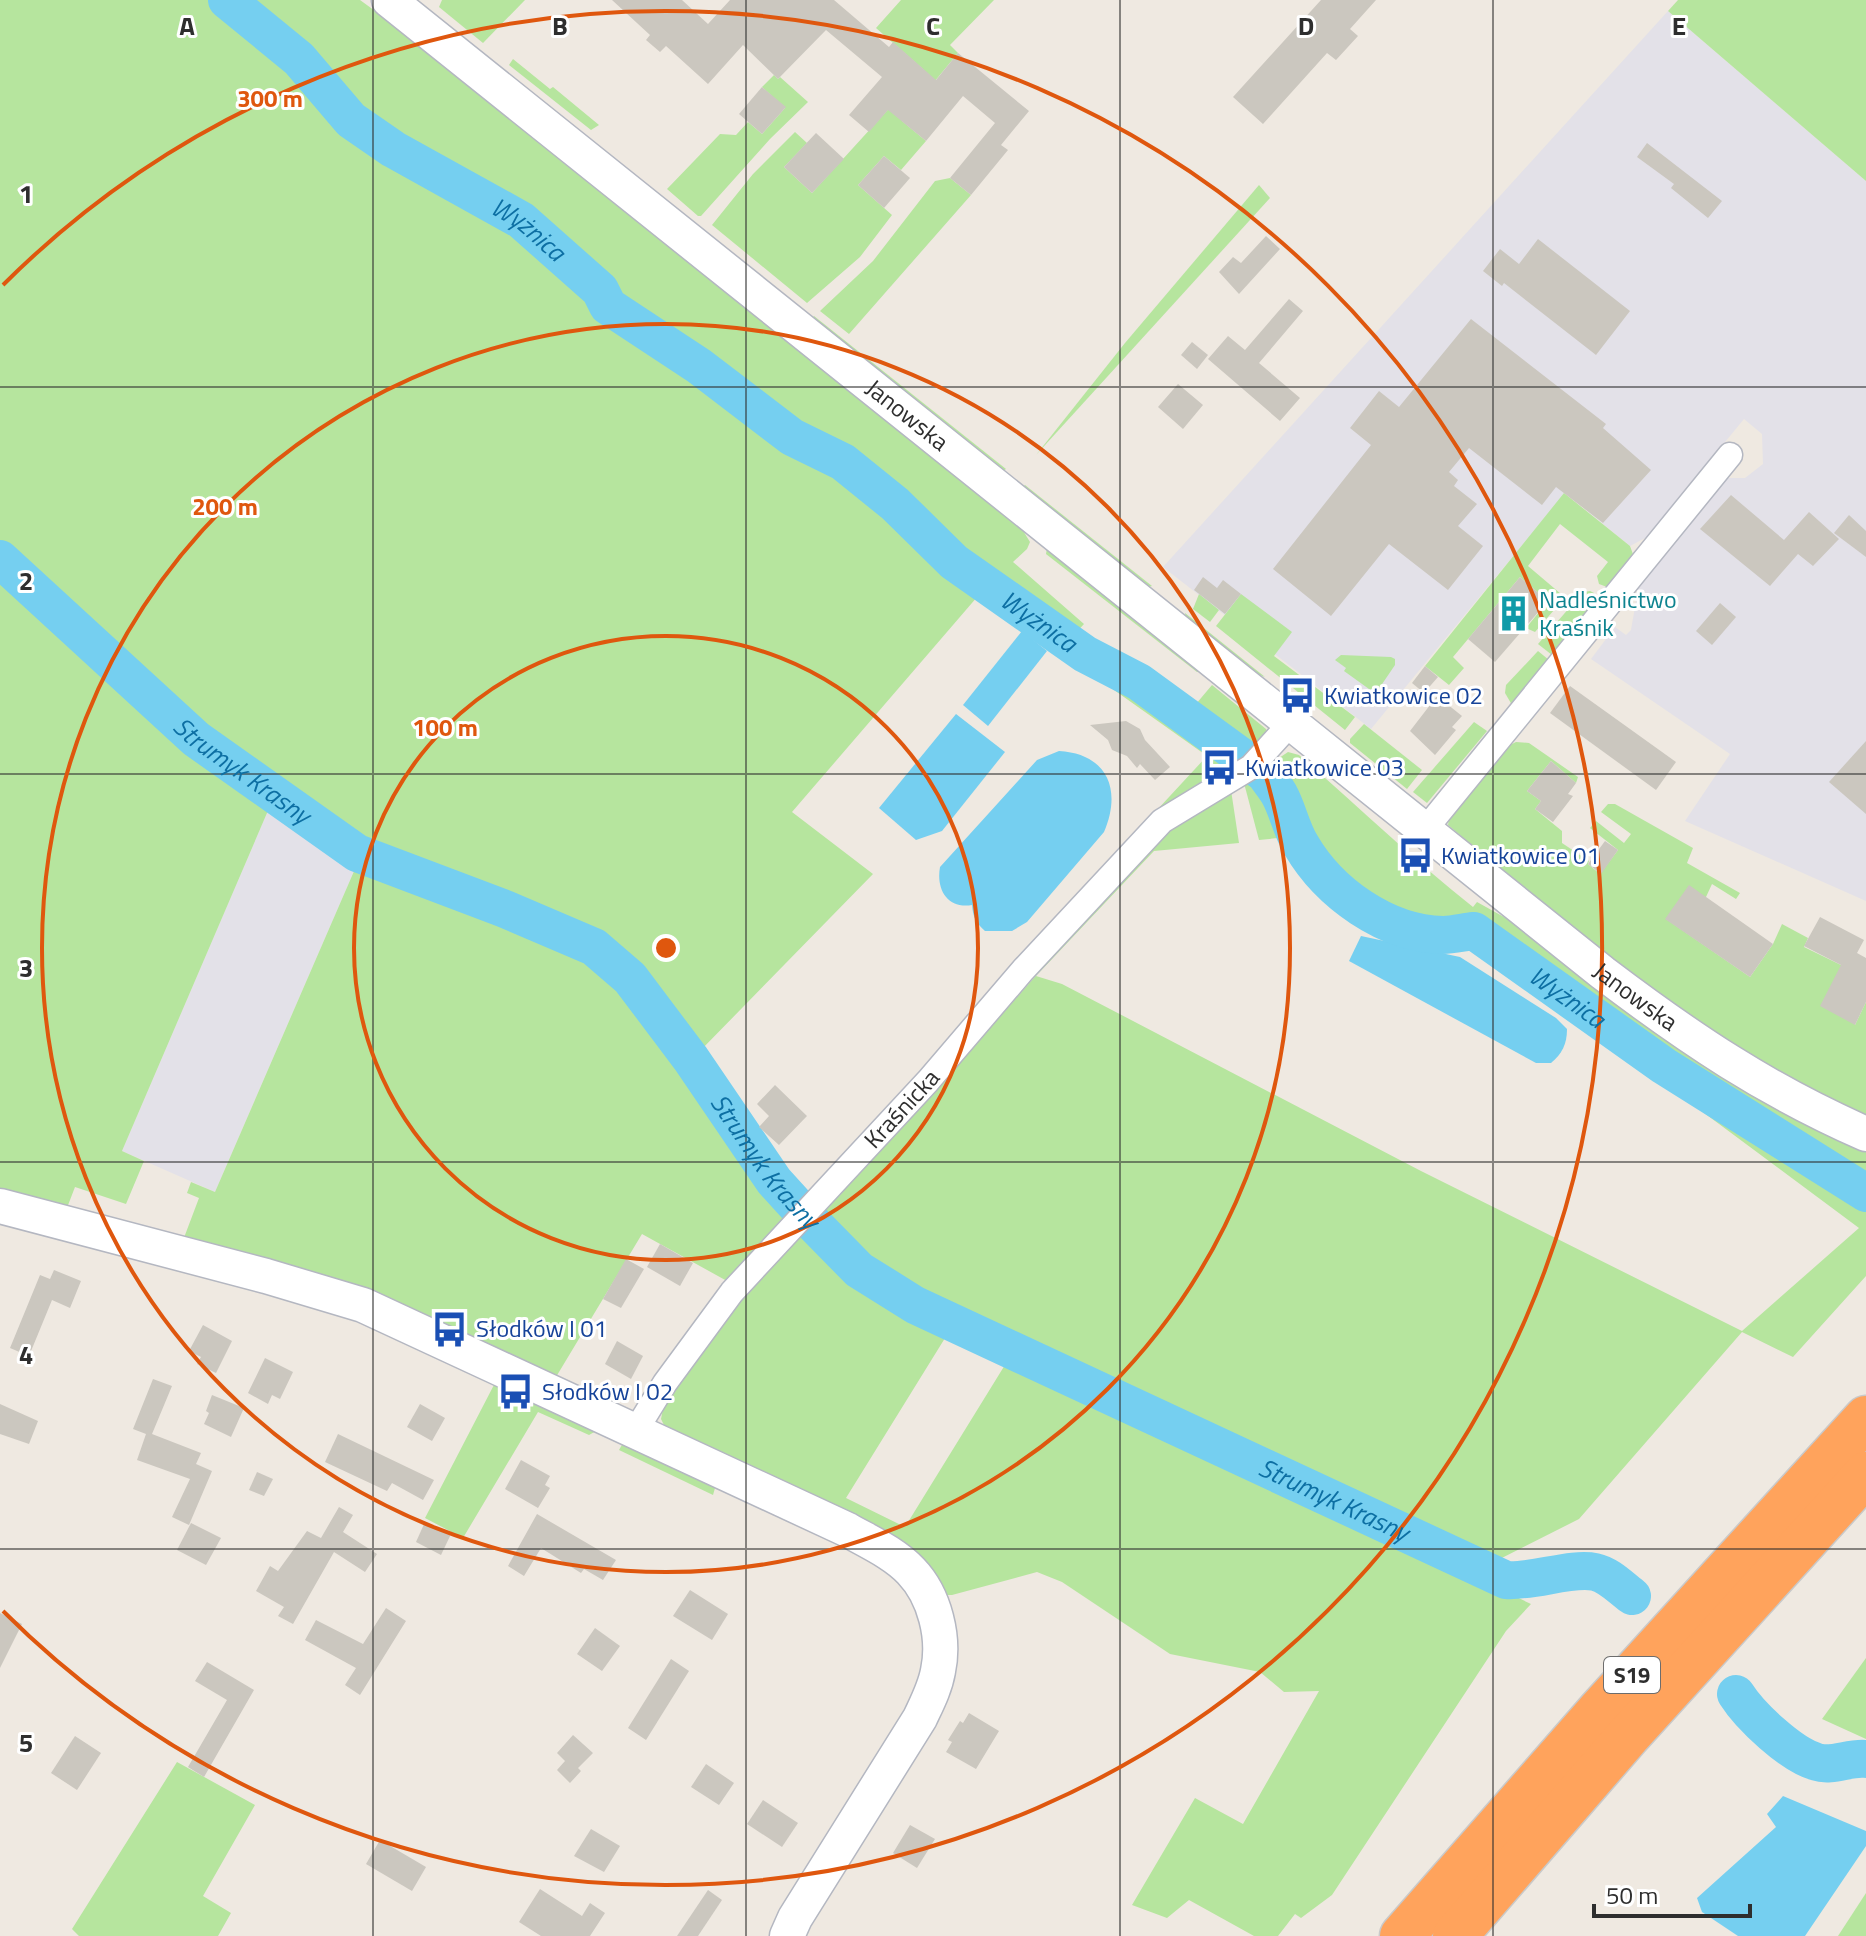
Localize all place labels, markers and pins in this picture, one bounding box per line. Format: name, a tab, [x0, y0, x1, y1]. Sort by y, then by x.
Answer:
place label: Nadleśnictwo Kraśnik	[1539, 581, 1677, 645]
building icon: Nadleśnictwo Kraśnik	[1494, 595, 1532, 633]
bus stop icon: Kwiatkowice 02	[1279, 677, 1317, 715]
place label: Kwiatkowice 02	[1324, 677, 1483, 713]
bus stop icon: Kwiatkowice 03	[1200, 749, 1238, 787]
place label: Kwiatkowice 03	[1245, 749, 1404, 785]
bus stop icon: Kwiatkowice 01	[1396, 837, 1434, 875]
place label: Kwiatkowice 01	[1441, 837, 1600, 873]
centre of rings	[652, 934, 680, 962]
bus stop icon: Słodków I 01	[431, 1310, 469, 1348]
place label: Słodków I 01	[476, 1310, 607, 1346]
bus stop icon: Słodków I 02	[497, 1373, 535, 1411]
place label: Słodków I 02	[542, 1373, 673, 1409]

